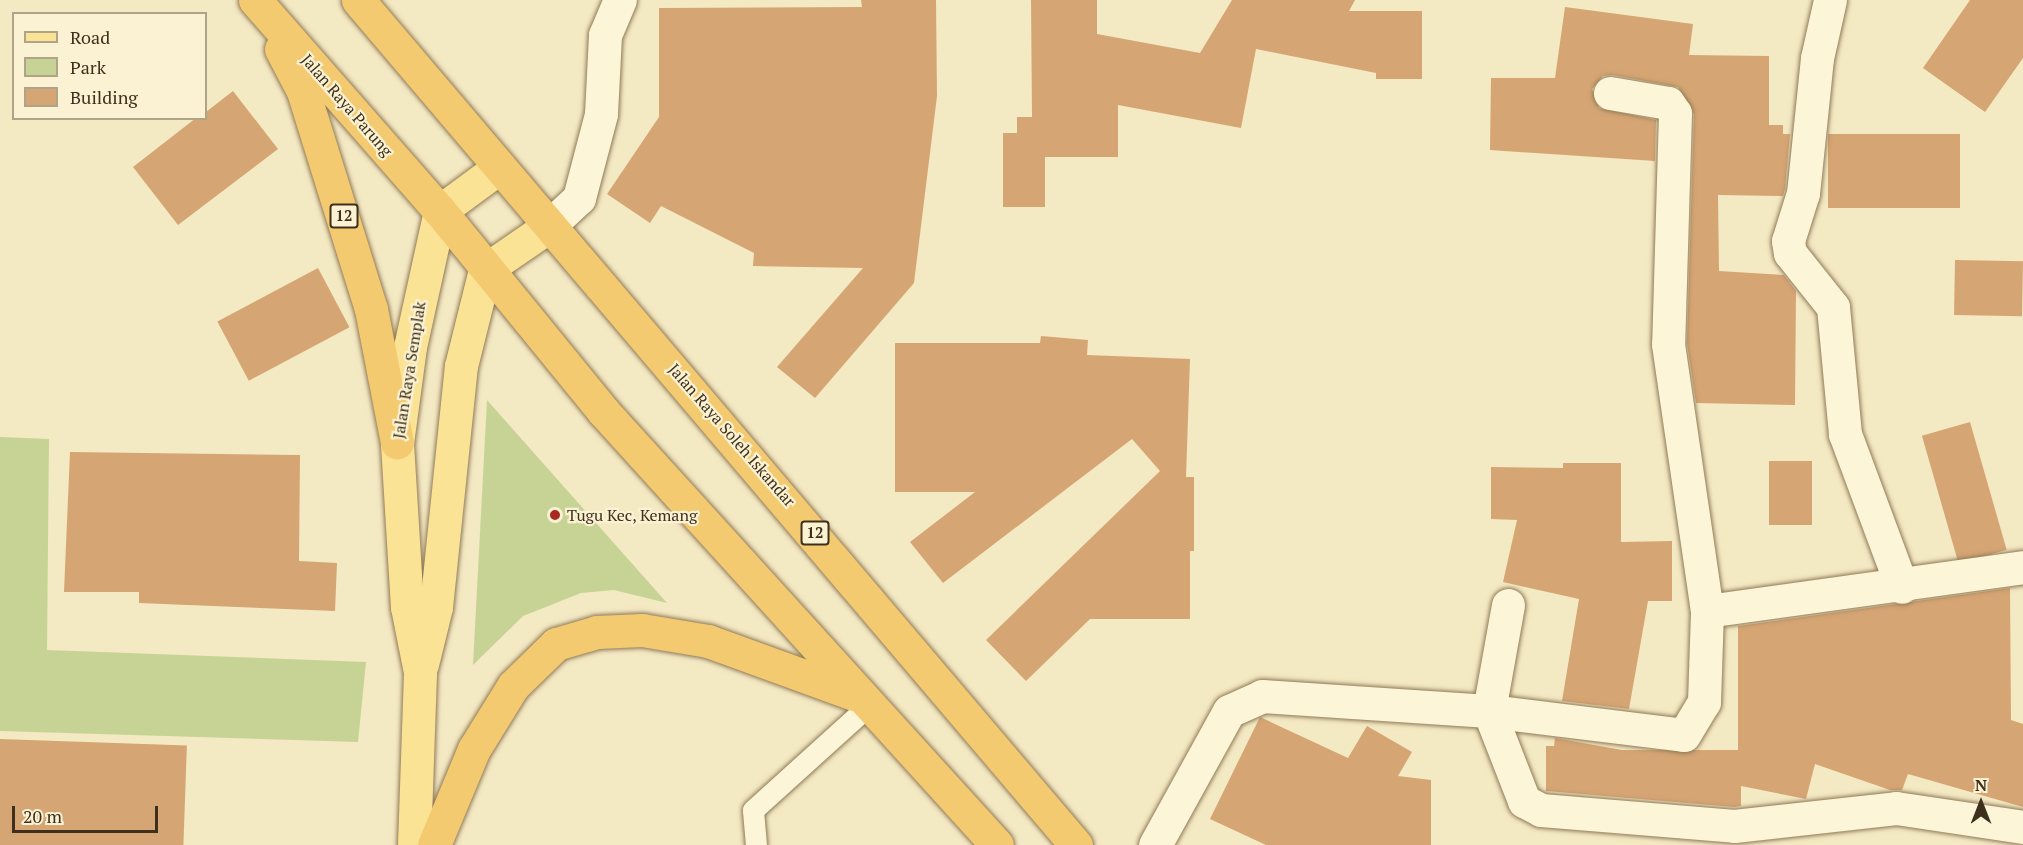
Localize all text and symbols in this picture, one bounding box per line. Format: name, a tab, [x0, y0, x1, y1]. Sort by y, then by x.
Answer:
legend	[12, 12, 207, 120]
text: Road	[70, 25, 110, 49]
street label: Jalan Raya Parung	[297, 50, 397, 160]
text: Park	[70, 55, 106, 79]
text: Building	[70, 85, 138, 109]
road number: 12	[329, 204, 359, 228]
street label: Jalan Raya Semplak	[389, 300, 429, 440]
street label: Jalan Raya Soleh Iskandar	[665, 360, 799, 510]
place label: Tugu Kec, Kemang	[567, 505, 698, 525]
marker: Tugu Kec, Kemang	[548, 508, 562, 522]
road number: 12	[800, 521, 830, 545]
north arrow	[1951, 773, 2011, 833]
text: N	[1975, 774, 1987, 796]
scale bar	[15, 794, 160, 832]
text: 20 m	[23, 804, 62, 828]

